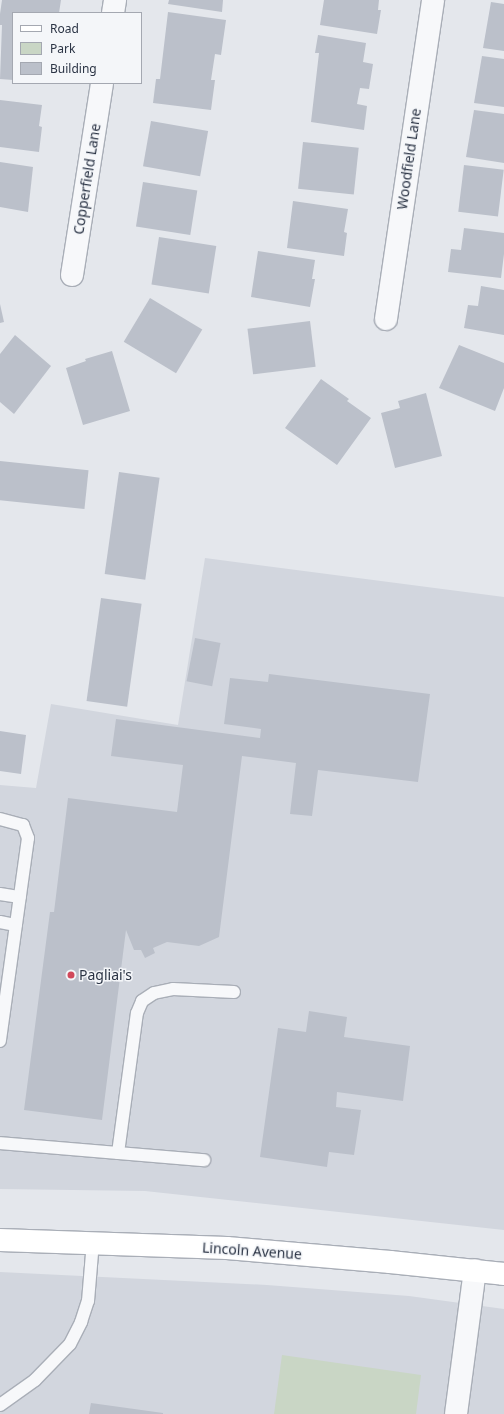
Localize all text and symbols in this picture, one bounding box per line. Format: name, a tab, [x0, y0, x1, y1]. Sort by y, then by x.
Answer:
legend	[12, 12, 142, 84]
text: Road	[50, 20, 79, 37]
text: Park	[50, 40, 75, 57]
text: Building	[50, 60, 97, 77]
street label: Woodfield Lane	[394, 107, 424, 211]
street label: Copperfield Lane	[70, 122, 104, 236]
place label: Pagliai's	[79, 967, 132, 983]
marker: Pagliai's	[66, 970, 76, 980]
street label: Lincoln Avenue	[202, 1239, 302, 1263]

